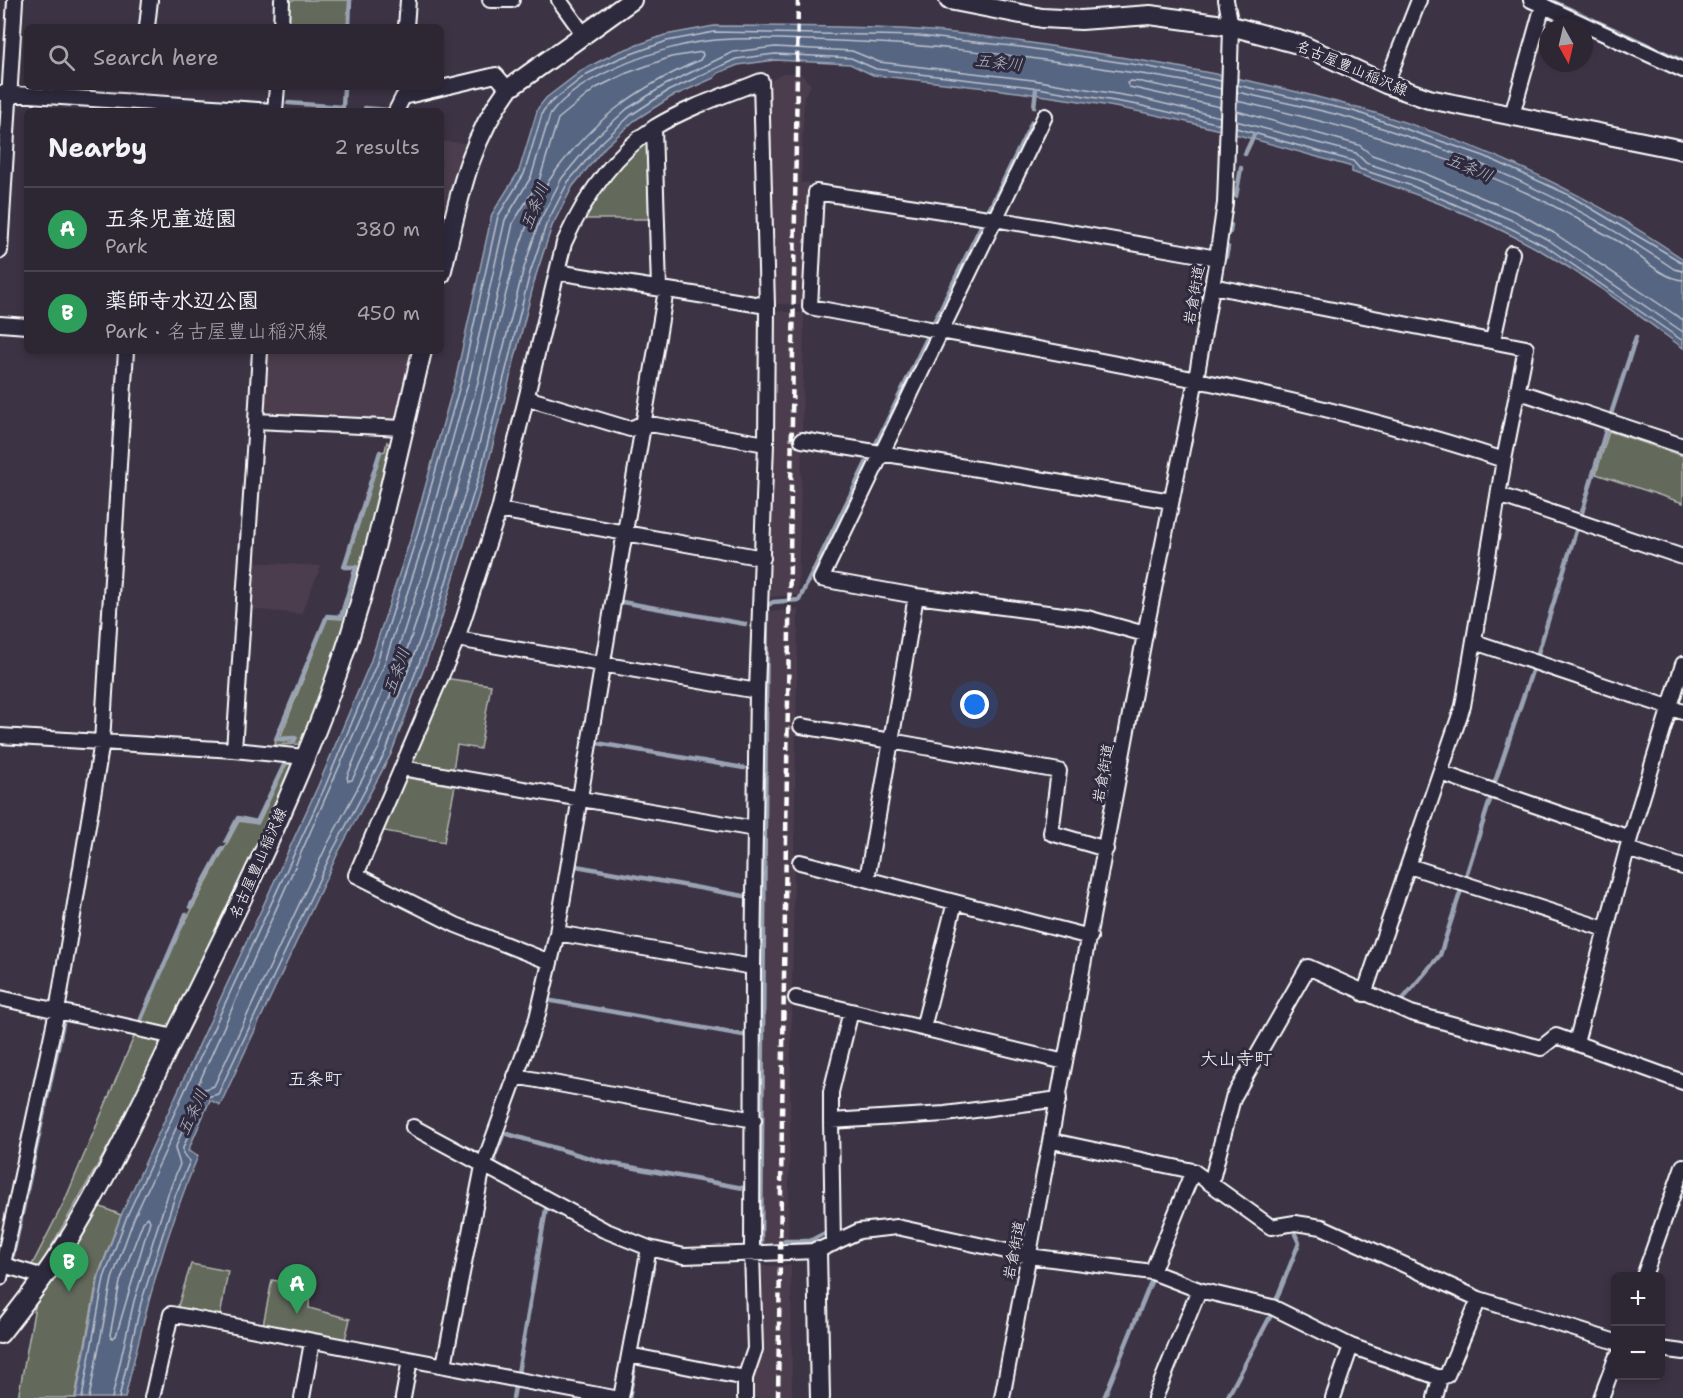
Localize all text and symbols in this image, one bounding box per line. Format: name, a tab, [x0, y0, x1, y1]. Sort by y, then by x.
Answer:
north arrow	[1539, 18, 1593, 72]
search box	[24, 24, 444, 90]
street label: 名古屋豊山稲沢線	[1293, 35, 1411, 101]
icon: search	[45, 41, 78, 74]
text: Search here	[93, 43, 219, 72]
water label: 五条川	[974, 50, 1024, 75]
text: Nearby	[48, 130, 147, 165]
text: 2 results	[334, 134, 420, 160]
water label: 五条川	[1444, 148, 1496, 187]
water label: 五条川	[516, 180, 553, 232]
text: 五条児童遊園	[105, 204, 237, 233]
text: A	[60, 216, 75, 242]
text: 380 m	[355, 216, 420, 242]
text: Park	[105, 233, 148, 259]
street label: 岩倉街道	[1179, 264, 1209, 326]
text: 薬師寺水辺公園	[105, 286, 259, 315]
text: B	[61, 300, 74, 326]
text: 450 m	[356, 300, 420, 326]
text: Park · 名古屋豊山稲沢線	[105, 318, 327, 344]
water label: 五条川	[378, 645, 415, 697]
your location	[960, 690, 989, 719]
street label: 岩倉街道	[1088, 742, 1118, 804]
street label: 名古屋豊山稲沢線	[224, 804, 292, 922]
district label: 大山寺町	[1200, 1047, 1272, 1071]
district label: 五条町	[288, 1067, 342, 1091]
water label: 五条川	[173, 1086, 212, 1138]
street label: 岩倉街道	[998, 1219, 1030, 1281]
pin: B	[50, 1242, 88, 1292]
pin: A	[278, 1264, 316, 1314]
map controls	[1611, 1272, 1665, 1380]
button: +	[1611, 1272, 1665, 1326]
button: −	[1611, 1326, 1665, 1380]

